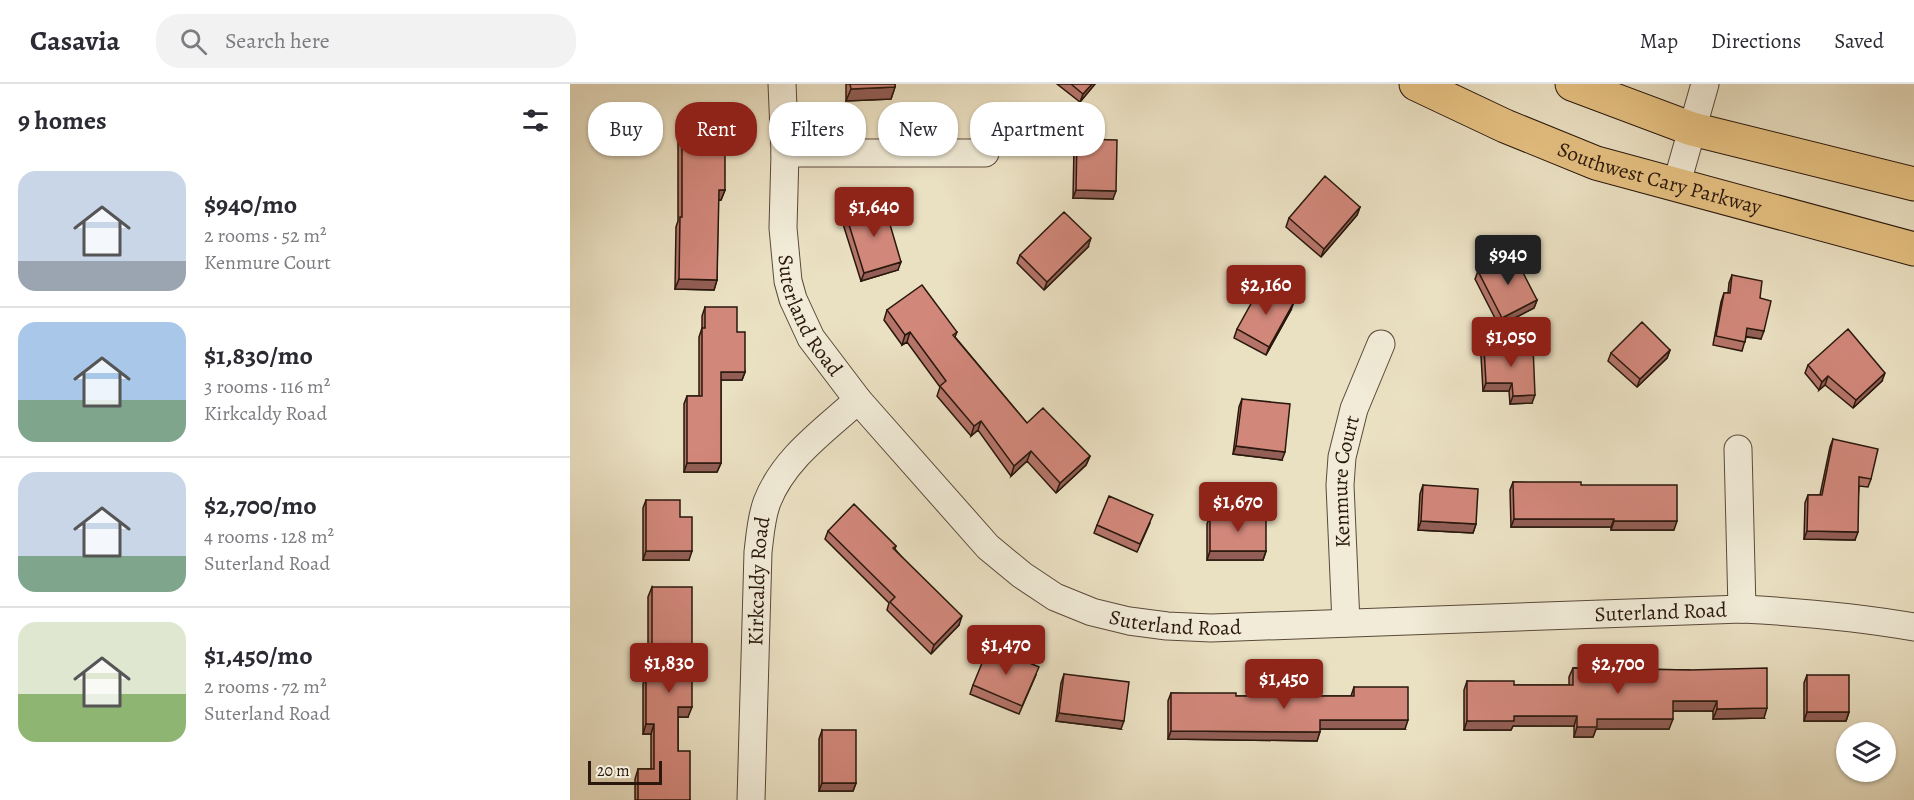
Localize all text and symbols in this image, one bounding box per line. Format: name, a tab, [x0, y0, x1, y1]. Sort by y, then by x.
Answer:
search box	[156, 14, 576, 68]
text: Casavia	[30, 22, 120, 60]
icon: search	[177, 25, 210, 58]
text: Search here	[225, 26, 330, 56]
text: Map	[1640, 27, 1678, 55]
text: Directions	[1711, 27, 1801, 55]
text: Saved	[1834, 27, 1884, 55]
chip: Buy	[588, 102, 663, 156]
chip: Rent	[675, 102, 757, 156]
chip: Filters	[769, 102, 866, 156]
chip: New	[878, 102, 958, 156]
chip: Apartment	[970, 102, 1105, 156]
text: 9 homes	[18, 103, 107, 138]
icon: filters	[519, 104, 552, 137]
street label: Southwest Cary Parkway	[1553, 135, 1765, 221]
text: $940/mo	[204, 187, 297, 222]
pin: $1,640	[825, 187, 923, 238]
text: $1,640	[849, 193, 899, 220]
icon: home	[66, 195, 138, 267]
text: 2 rooms · 52 m²	[204, 222, 327, 249]
pin: $940	[1472, 235, 1544, 286]
text: $940	[1489, 241, 1527, 268]
text: Kenmure Court	[204, 249, 331, 276]
street label: Suterland Road	[772, 253, 849, 382]
pin: $2,160	[1217, 265, 1315, 316]
text: $2,160	[1241, 271, 1291, 298]
pin: $1,050	[1462, 317, 1560, 368]
text: $1,050	[1486, 323, 1536, 350]
text: $1,830/mo	[204, 338, 313, 373]
icon: home	[66, 346, 138, 418]
text: 3 rooms · 116 m²	[204, 373, 330, 400]
text: Kirkcaldy Road	[204, 400, 327, 427]
street label: Kenmure Court	[1326, 412, 1366, 548]
pin: $1,670	[1189, 482, 1287, 533]
text: $2,700/mo	[204, 488, 317, 523]
text: $1,670	[1213, 488, 1263, 515]
icon: home	[66, 496, 138, 568]
street label: Kirkcaldy Road	[741, 514, 777, 646]
text: 4 rooms · 128 m²	[204, 523, 334, 550]
text: Suterland Road	[204, 550, 330, 577]
street label: Suterland Road	[1594, 596, 1728, 628]
street label: Suterland Road	[1106, 603, 1242, 642]
pin: $1,470	[957, 625, 1055, 676]
text: $1,470	[981, 631, 1031, 658]
text: $1,450/mo	[204, 638, 313, 673]
pin: $1,830	[620, 643, 718, 694]
pin: $2,700	[1569, 644, 1667, 695]
icon: home	[66, 646, 138, 718]
text: $1,830	[644, 649, 694, 676]
text: $2,700	[1591, 650, 1645, 677]
pin: $1,450	[1235, 659, 1333, 710]
text: $1,450	[1259, 665, 1309, 692]
text: 2 rooms · 72 m²	[204, 673, 326, 700]
text: Suterland Road	[204, 700, 330, 727]
map controls	[1836, 722, 1896, 782]
button: layers	[1836, 722, 1896, 782]
scale bar	[588, 758, 662, 786]
text: 20 m	[597, 760, 630, 782]

